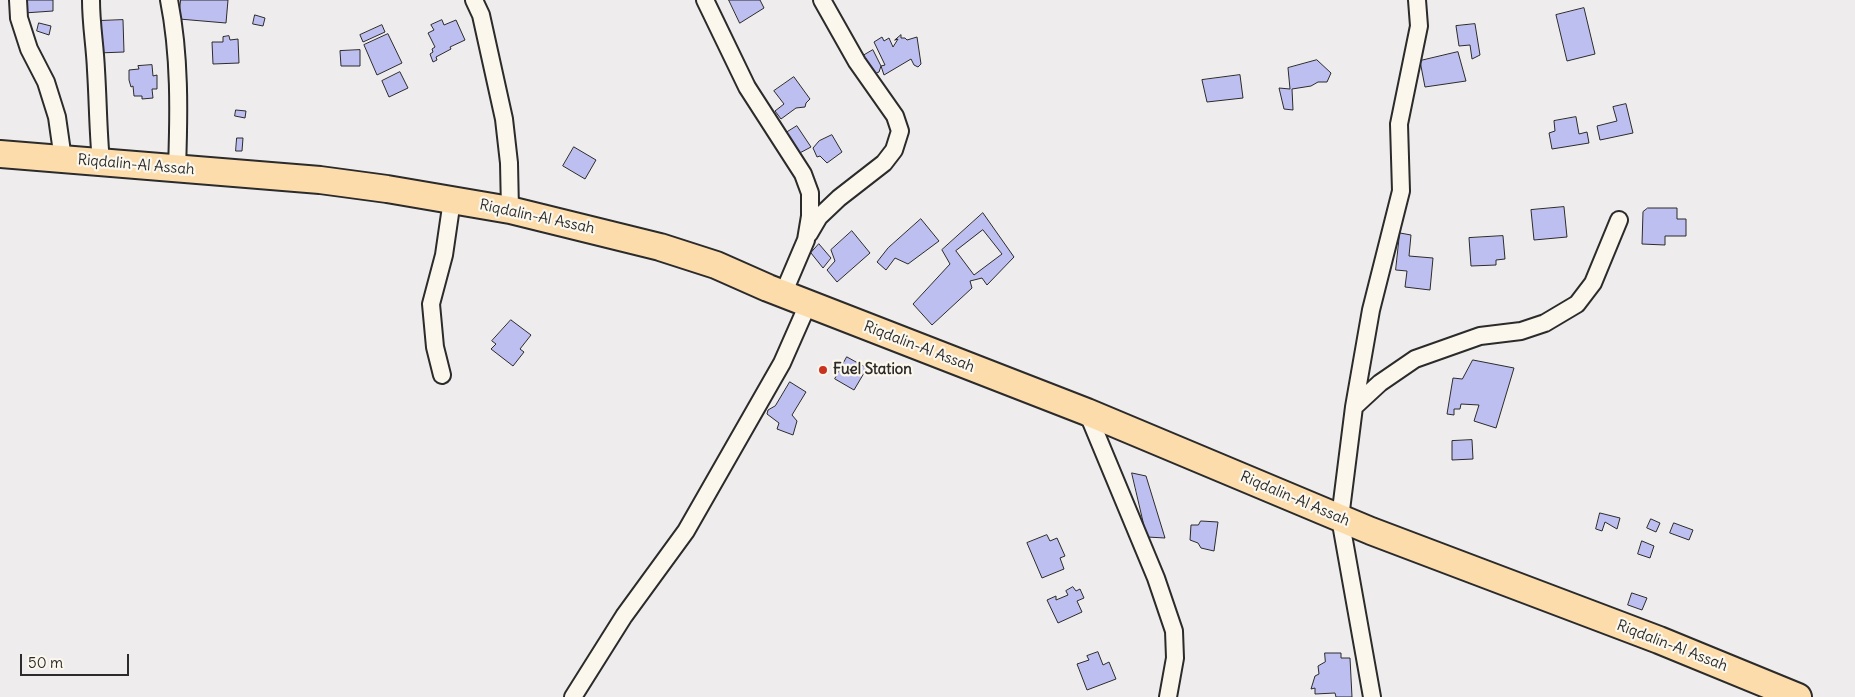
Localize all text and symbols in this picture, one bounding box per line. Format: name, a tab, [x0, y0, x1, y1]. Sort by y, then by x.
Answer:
street label: Riqdalin-Al Assah	[77, 151, 195, 179]
street label: Riqdalin-Al Assah	[478, 196, 596, 238]
street label: Riqdalin-Al Assah	[861, 318, 977, 376]
place label: Fuel Station	[833, 361, 912, 379]
marker: Fuel Station	[817, 364, 829, 376]
street label: Riqdalin-Al Assah	[1237, 468, 1353, 530]
street label: Riqdalin-Al Assah	[1614, 617, 1730, 675]
scale bar	[22, 644, 131, 676]
text: 50 m	[28, 653, 63, 672]

